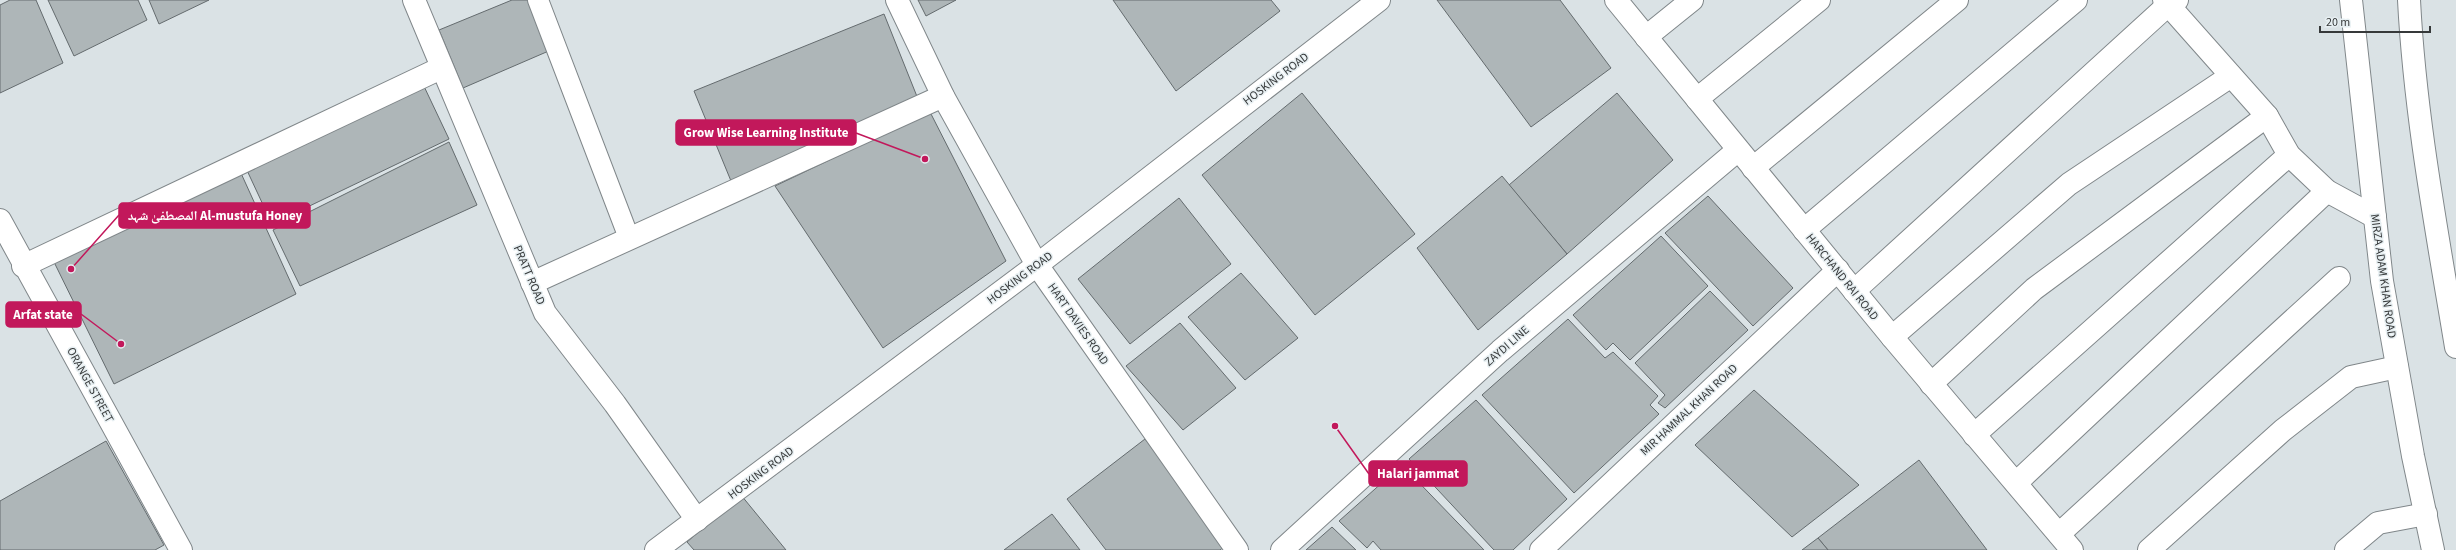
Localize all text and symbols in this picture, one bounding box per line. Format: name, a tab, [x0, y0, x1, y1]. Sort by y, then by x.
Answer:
scale bar	[2320, 8, 2430, 34]
text: 20 m	[2326, 14, 2350, 31]
street label: HOSKING ROAD	[1240, 49, 1312, 109]
callout: Grow Wise Learning Institute	[676, 120, 856, 145]
text: Grow Wise Learning Institute	[684, 124, 849, 142]
callout: المصطفیٰ شہد Al-mustufa Honey	[119, 203, 310, 228]
text: المصطفیٰ شہد Al-mustufa Honey	[128, 207, 303, 225]
street label: MIRZA ADAM KHAN ROAD	[2366, 213, 2400, 339]
street label: HARCHAND RAI ROAD	[1802, 230, 1882, 324]
street label: PRATT ROAD	[509, 243, 549, 307]
street label: HOSKING ROAD	[984, 248, 1056, 308]
street label: HART DAVIES ROAD	[1043, 280, 1113, 368]
callout: Arfat state	[6, 302, 81, 327]
text: Arfat state	[12, 306, 73, 324]
street label: ZAYDI LINE	[1481, 322, 1533, 370]
street label: ORANGE STREET	[62, 344, 118, 426]
street label: MIR HAMMAL KHAN ROAD	[1637, 360, 1741, 460]
street label: HOSKING ROAD	[725, 443, 797, 503]
callout: Halari jammat	[1369, 461, 1467, 486]
text: Halari jammat	[1377, 465, 1459, 483]

